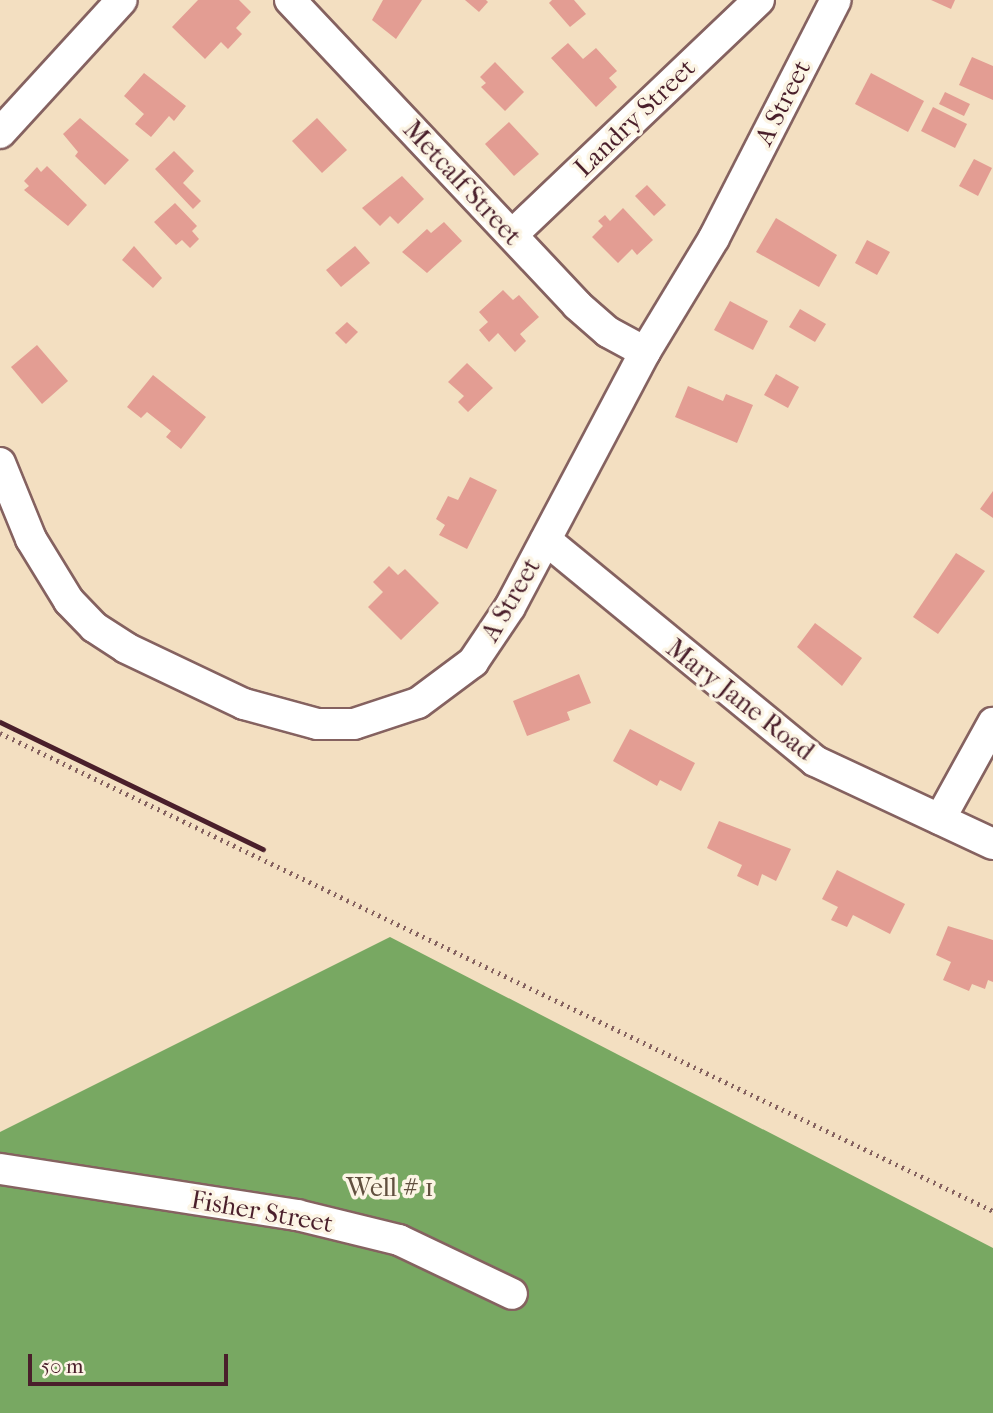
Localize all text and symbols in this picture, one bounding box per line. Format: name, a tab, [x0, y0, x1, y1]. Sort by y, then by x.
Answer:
street label: Landry Street	[568, 53, 702, 183]
street label: A Street	[748, 55, 818, 151]
street label: Metcalf Street	[396, 114, 528, 252]
street label: A Street	[475, 553, 547, 647]
street label: Mary Jane Road	[660, 633, 820, 767]
park label: Well # 1	[346, 1172, 434, 1204]
street label: Fisher Street	[189, 1184, 335, 1240]
scale bar	[32, 1340, 231, 1384]
text: 50 m	[41, 1354, 84, 1378]

